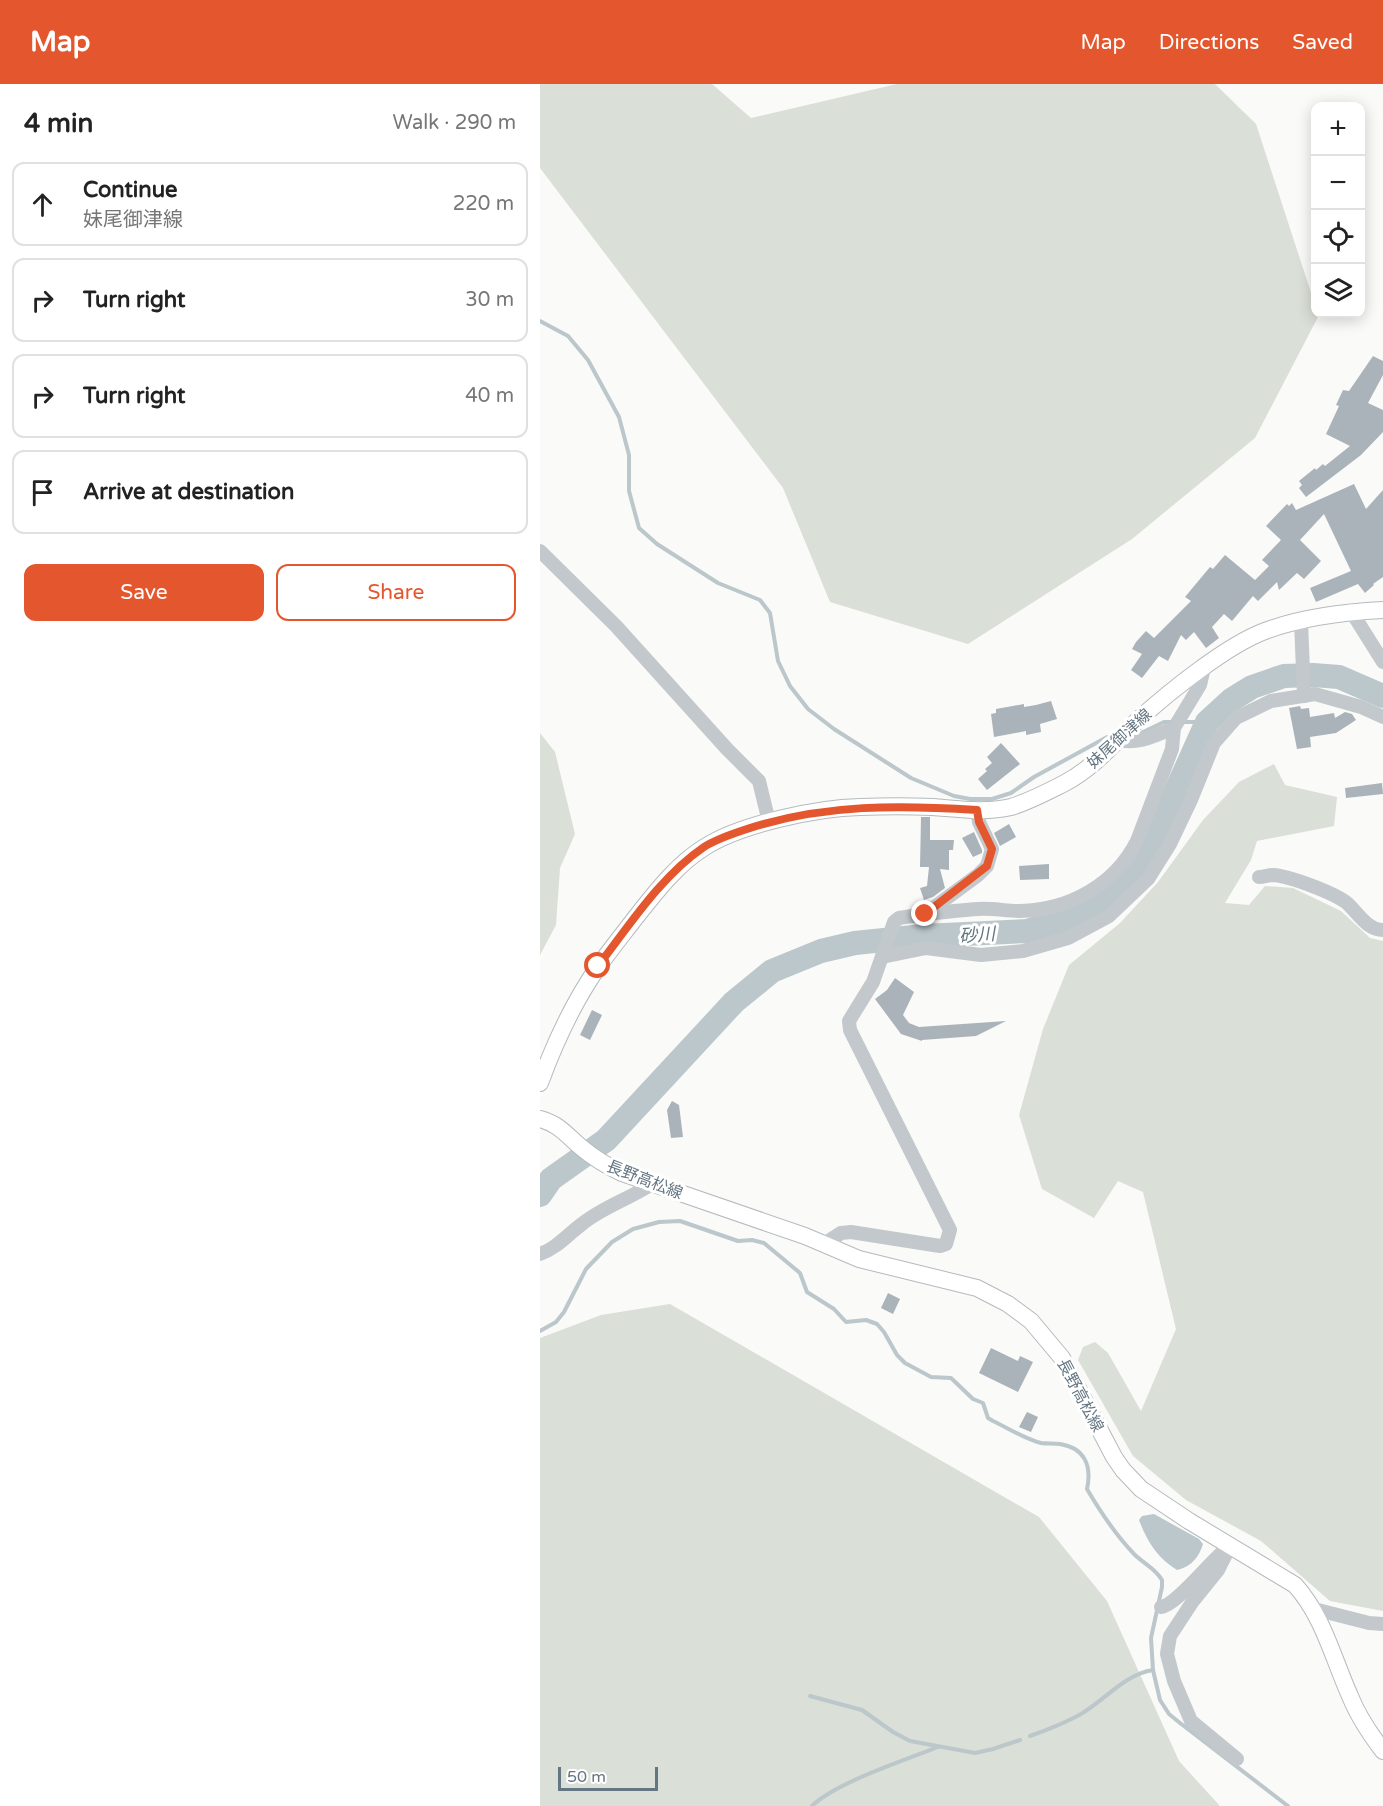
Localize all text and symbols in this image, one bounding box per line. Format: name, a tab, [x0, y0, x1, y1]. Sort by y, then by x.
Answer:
text: Map	[30, 25, 90, 59]
text: Map	[1080, 30, 1126, 55]
text: Directions	[1159, 30, 1259, 55]
text: Saved	[1292, 30, 1353, 55]
map controls	[1311, 102, 1365, 318]
button: +	[1311, 102, 1365, 156]
text: 4 min	[24, 108, 93, 139]
text: Walk · 290 m	[393, 111, 516, 135]
button: −	[1311, 156, 1365, 210]
text: Continue	[83, 177, 178, 203]
icon: ahead	[26, 188, 59, 221]
text: 220 m	[453, 192, 514, 216]
text: 妹尾御津線	[83, 208, 183, 232]
button: locate	[1311, 210, 1365, 264]
button: layers	[1311, 264, 1365, 318]
icon: right	[26, 284, 59, 317]
text: Turn right	[83, 287, 185, 313]
text: 30 m	[465, 288, 514, 312]
icon: right	[26, 380, 59, 413]
text: Turn right	[83, 383, 185, 409]
text: 40 m	[465, 384, 514, 408]
icon: arrive	[26, 476, 59, 509]
text: Arrive at destination	[83, 479, 294, 505]
button: Save	[24, 564, 264, 621]
button: Share	[276, 564, 516, 621]
street label: 妹尾御津線	[1083, 705, 1156, 773]
route end	[911, 900, 937, 926]
water label: 砂川	[958, 923, 998, 947]
route start	[584, 952, 610, 978]
street label: 長野高松線	[604, 1156, 686, 1204]
street label: 長野高松線	[1053, 1355, 1108, 1435]
scale bar	[558, 1764, 658, 1792]
text: 50 m	[567, 1767, 606, 1787]

